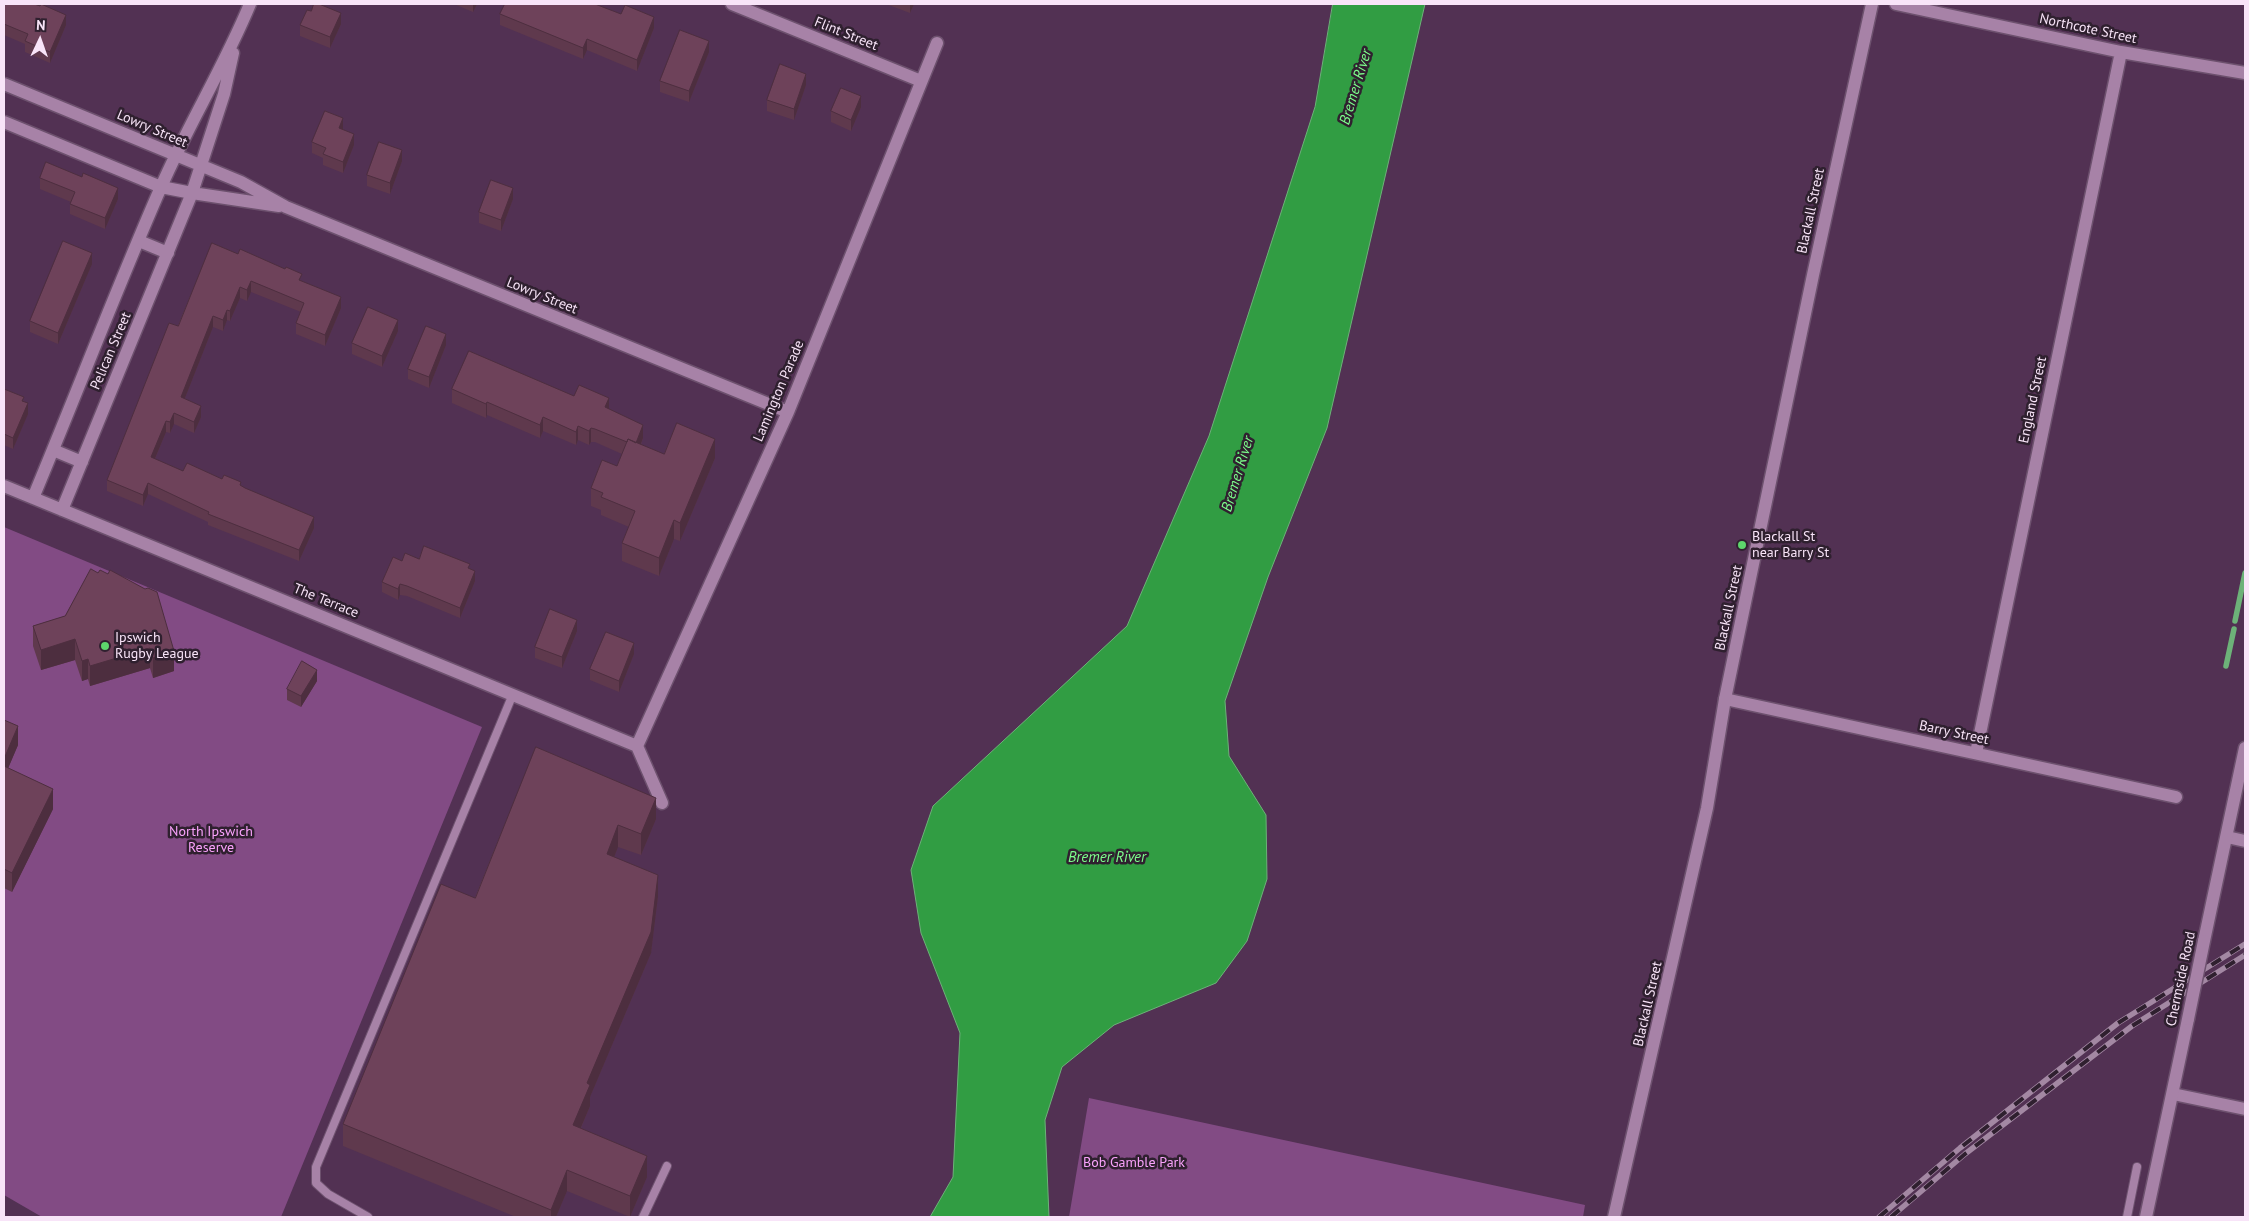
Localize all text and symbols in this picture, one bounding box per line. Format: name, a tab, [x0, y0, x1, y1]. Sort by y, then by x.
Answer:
street label: Northcote Street	[2038, 10, 2138, 48]
street label: Flint Street	[812, 14, 880, 54]
north arrow	[15, 15, 65, 65]
text: N	[36, 16, 46, 34]
water label: Bremer River	[1336, 47, 1376, 127]
street label: Lowry Street	[114, 107, 190, 151]
street label: Blackall Street	[1794, 167, 1828, 255]
street label: Lowry Street	[504, 274, 580, 318]
street label: Pelican Street	[87, 310, 135, 392]
street label: Lamington Parade	[750, 338, 808, 444]
street label: England Street	[2016, 355, 2050, 445]
water label: Bremer River	[1218, 434, 1258, 514]
place label: Blackall St near Barry St	[1752, 529, 1829, 562]
marker: Blackall St near Barry St	[1736, 539, 1748, 551]
street label: Blackall Street	[1712, 564, 1746, 652]
street label: The Terrace	[291, 580, 361, 622]
place label: Ipswich Rugby League	[115, 630, 199, 662]
marker: Ipswich Rugby League	[99, 640, 111, 652]
street label: Barry Street	[1918, 717, 1990, 749]
park label: North Ipswich Reserve	[169, 824, 253, 856]
water label: Bremer River	[1068, 849, 1146, 867]
street label: Chermside Road	[2163, 930, 2199, 1028]
street label: Blackall Street	[1630, 960, 1666, 1048]
park label: Bob Gamble Park	[1083, 1155, 1185, 1171]

